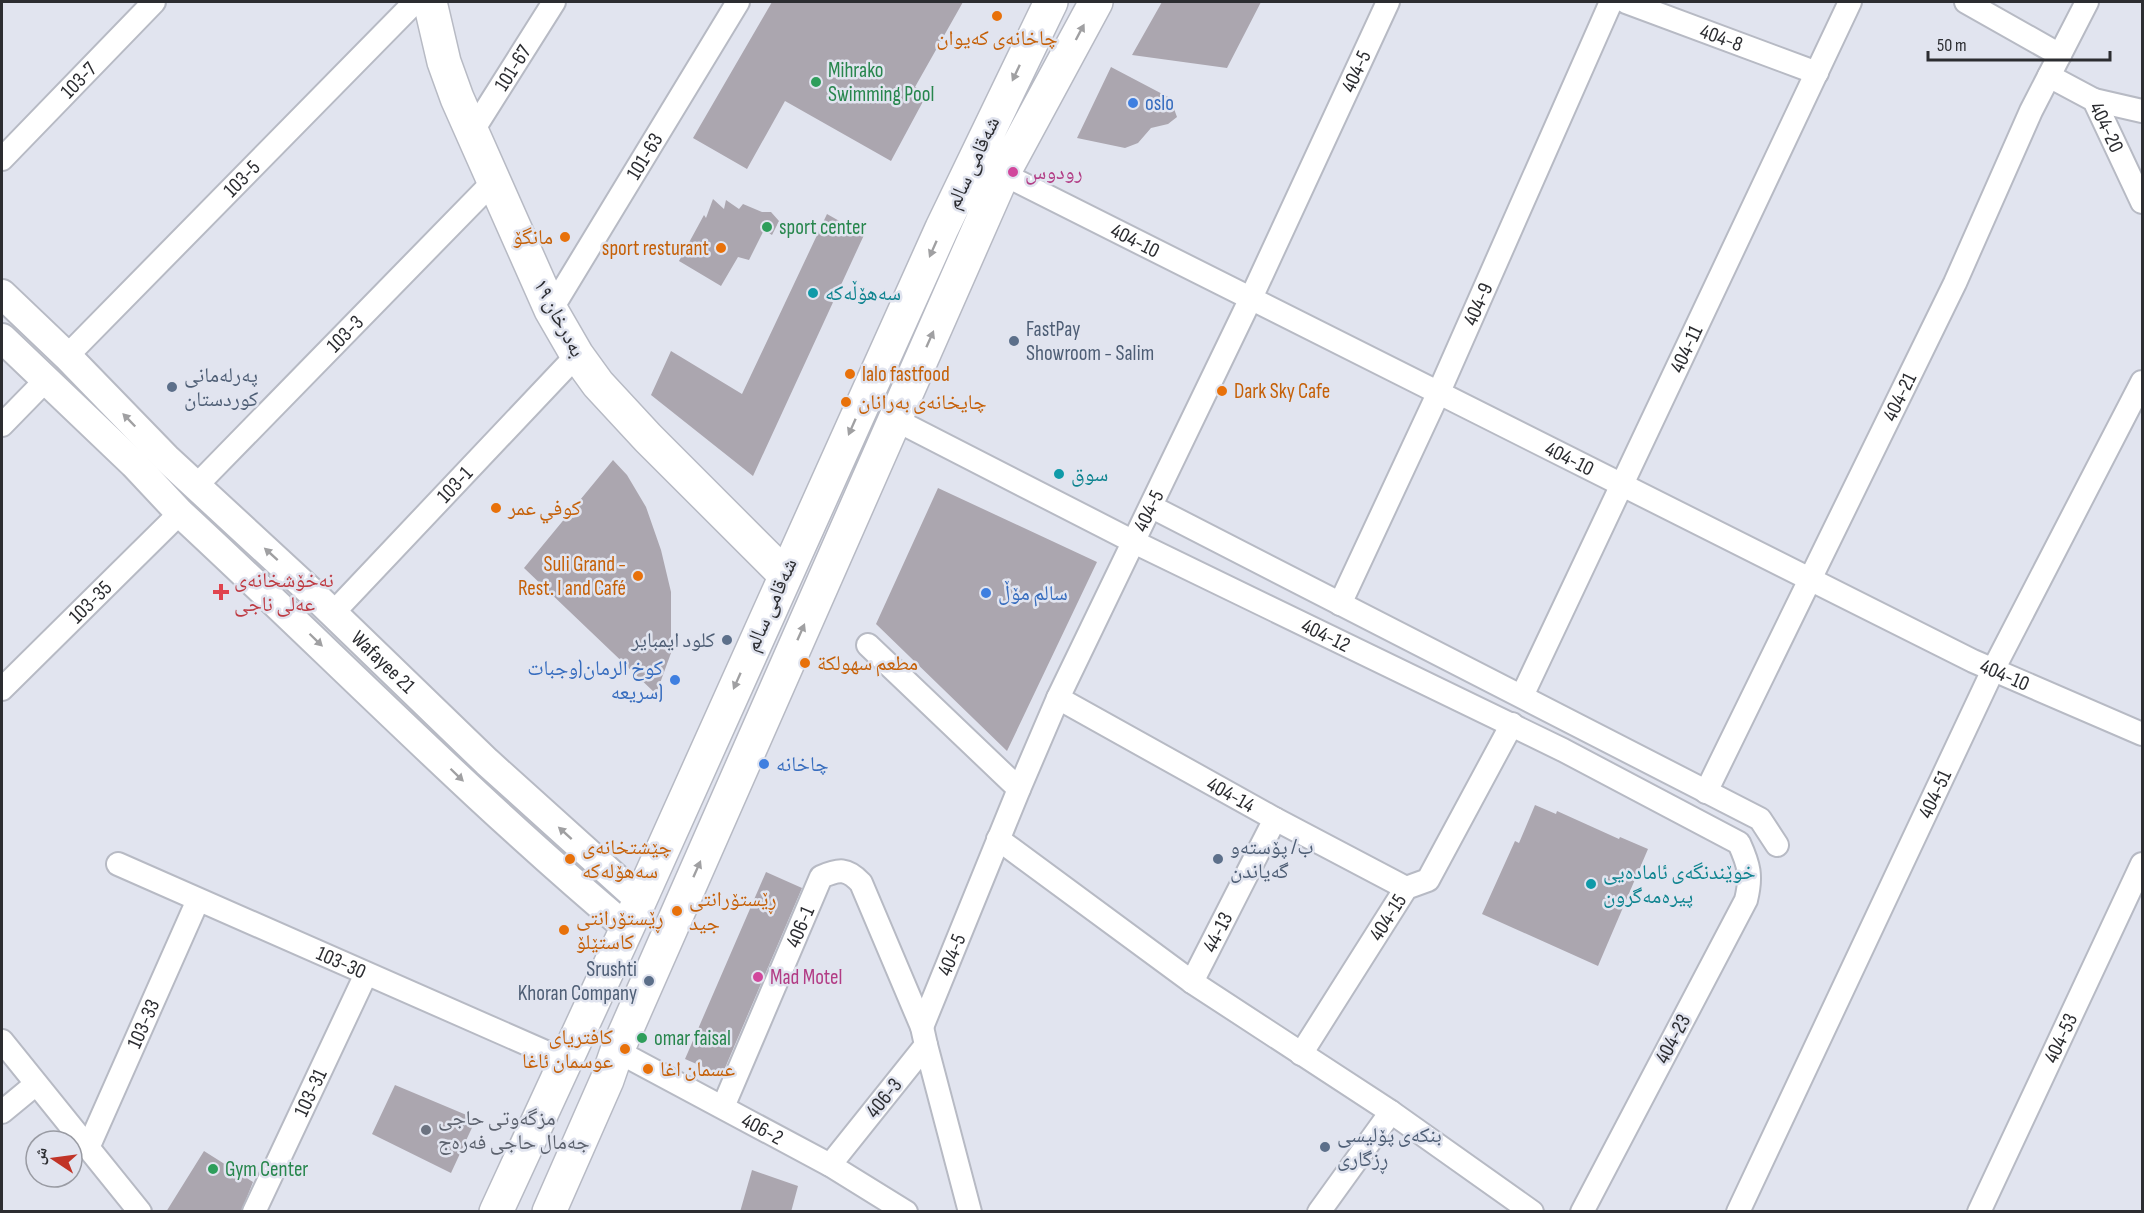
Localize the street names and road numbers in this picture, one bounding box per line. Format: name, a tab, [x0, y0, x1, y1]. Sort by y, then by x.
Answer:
street label: 404-8	[1697, 18, 1747, 57]
street label: 101-67	[489, 40, 537, 95]
street label: 404-5	[1336, 46, 1376, 96]
street label: 103-7	[55, 56, 102, 103]
street label: 404-20	[2084, 98, 2129, 156]
street label: شەقامی سالم	[941, 113, 1006, 214]
street label: 101-63	[621, 128, 668, 184]
street label: 103-5	[218, 155, 265, 202]
street label: 404-10	[1107, 218, 1164, 263]
street label: بەدرخان ١٩	[528, 274, 590, 362]
street label: 404-9	[1457, 279, 1498, 329]
street label: 103-3	[321, 310, 369, 357]
street label: 404-11	[1664, 321, 1708, 376]
street label: 404-21	[1877, 368, 1922, 425]
street label: 404-10	[1541, 436, 1598, 481]
street label: 103-1	[432, 461, 478, 508]
street label: 404-5	[1128, 486, 1169, 536]
street label: شەقامی سالم	[739, 554, 804, 656]
street label: 103-35	[63, 575, 117, 628]
street label: 404-12	[1298, 613, 1354, 657]
street label: Wafayee 21	[346, 625, 421, 699]
street label: 404-10	[1976, 653, 2033, 696]
street label: 404-51	[1913, 765, 1957, 822]
street label: 404-14	[1203, 771, 1259, 818]
street label: 404-15	[1364, 889, 1412, 945]
street label: 406-1	[780, 902, 820, 951]
street label: 44-13	[1197, 908, 1238, 956]
street label: 404-5	[932, 930, 971, 979]
street label: 103-30	[313, 940, 370, 984]
street label: 103-33	[121, 995, 165, 1052]
street label: 404-53	[2038, 1009, 2083, 1067]
street label: 404-23	[1650, 1010, 1696, 1068]
street label: 103-31	[288, 1064, 332, 1120]
street label: 406-3	[860, 1073, 908, 1123]
street label: 406-2	[737, 1108, 788, 1150]

